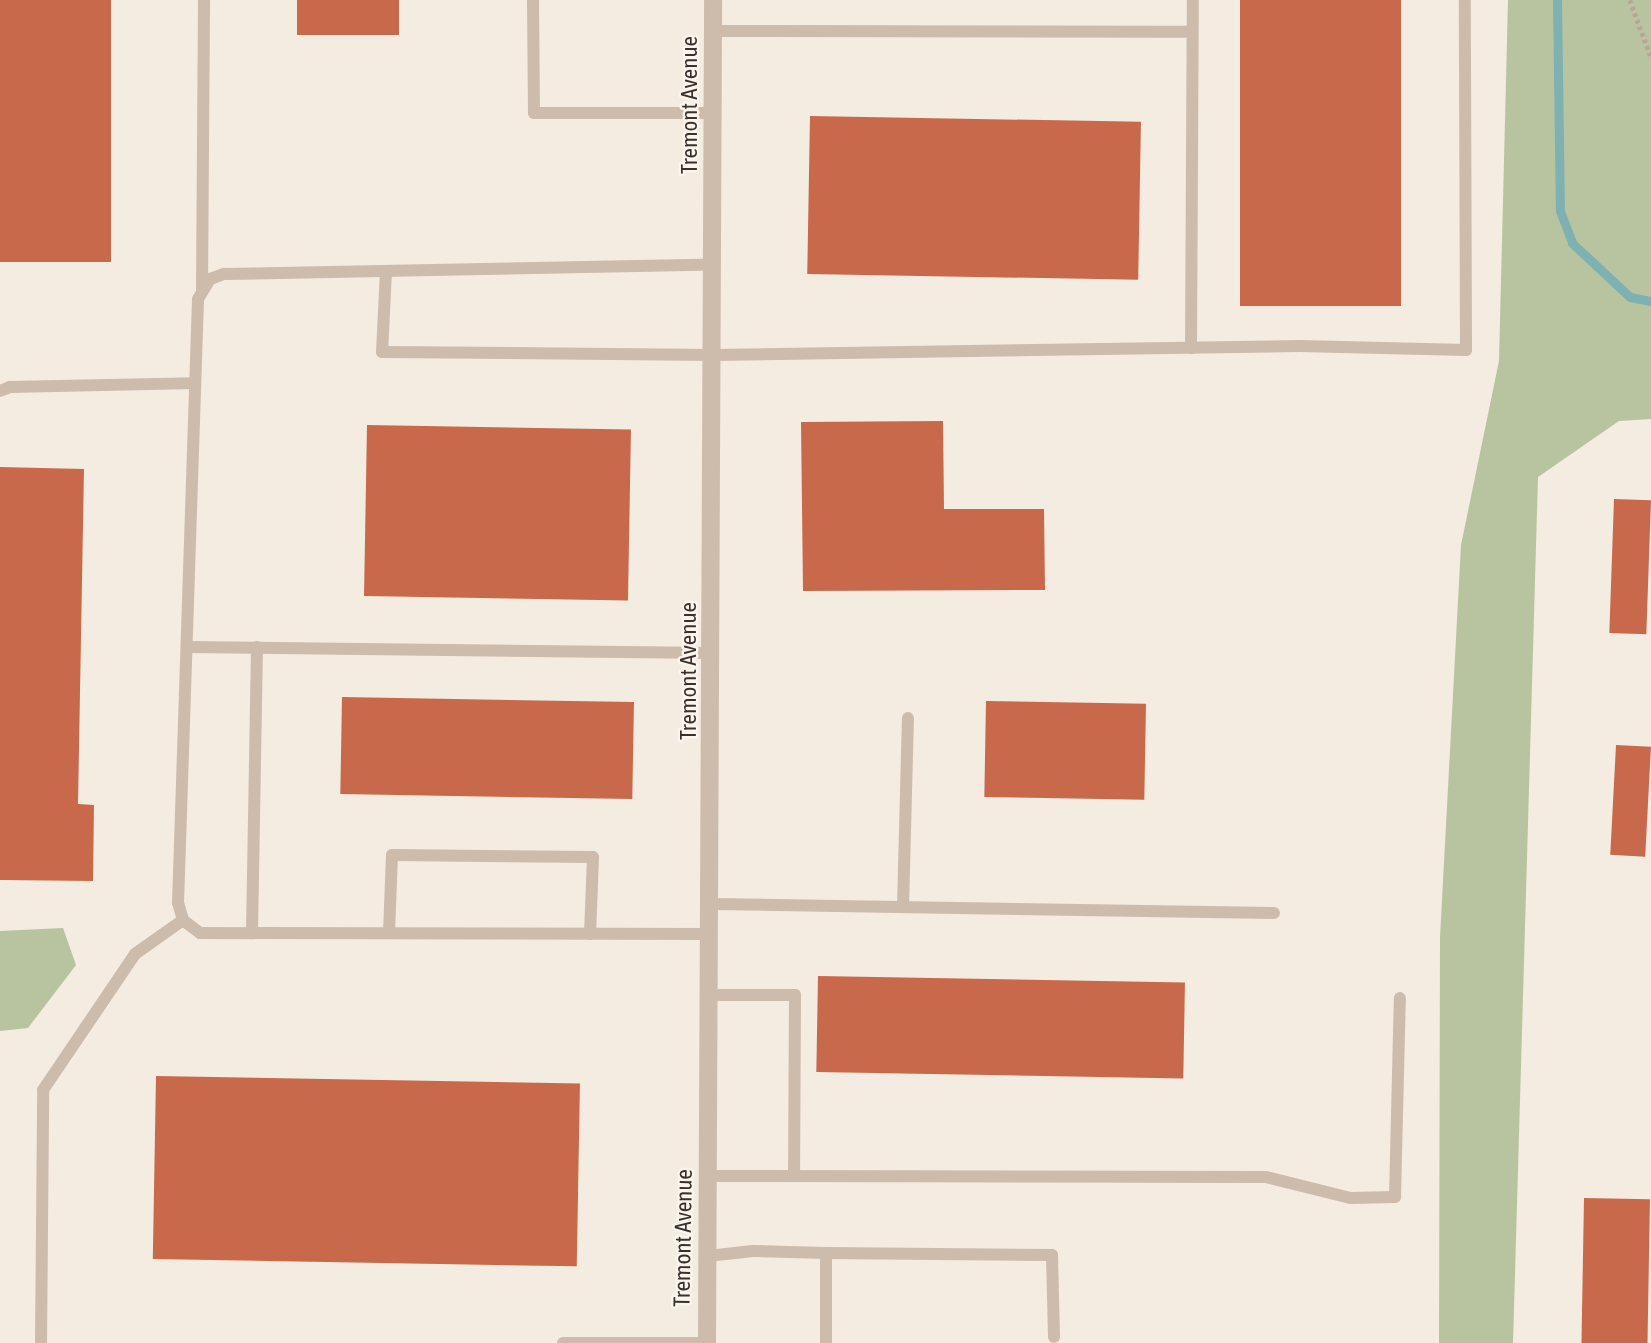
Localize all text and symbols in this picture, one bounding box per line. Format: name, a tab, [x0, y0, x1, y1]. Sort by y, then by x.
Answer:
street label: Tremont Avenue	[675, 36, 703, 174]
street label: Tremont Avenue	[674, 602, 702, 740]
street label: Tremont Avenue	[668, 1169, 698, 1307]

